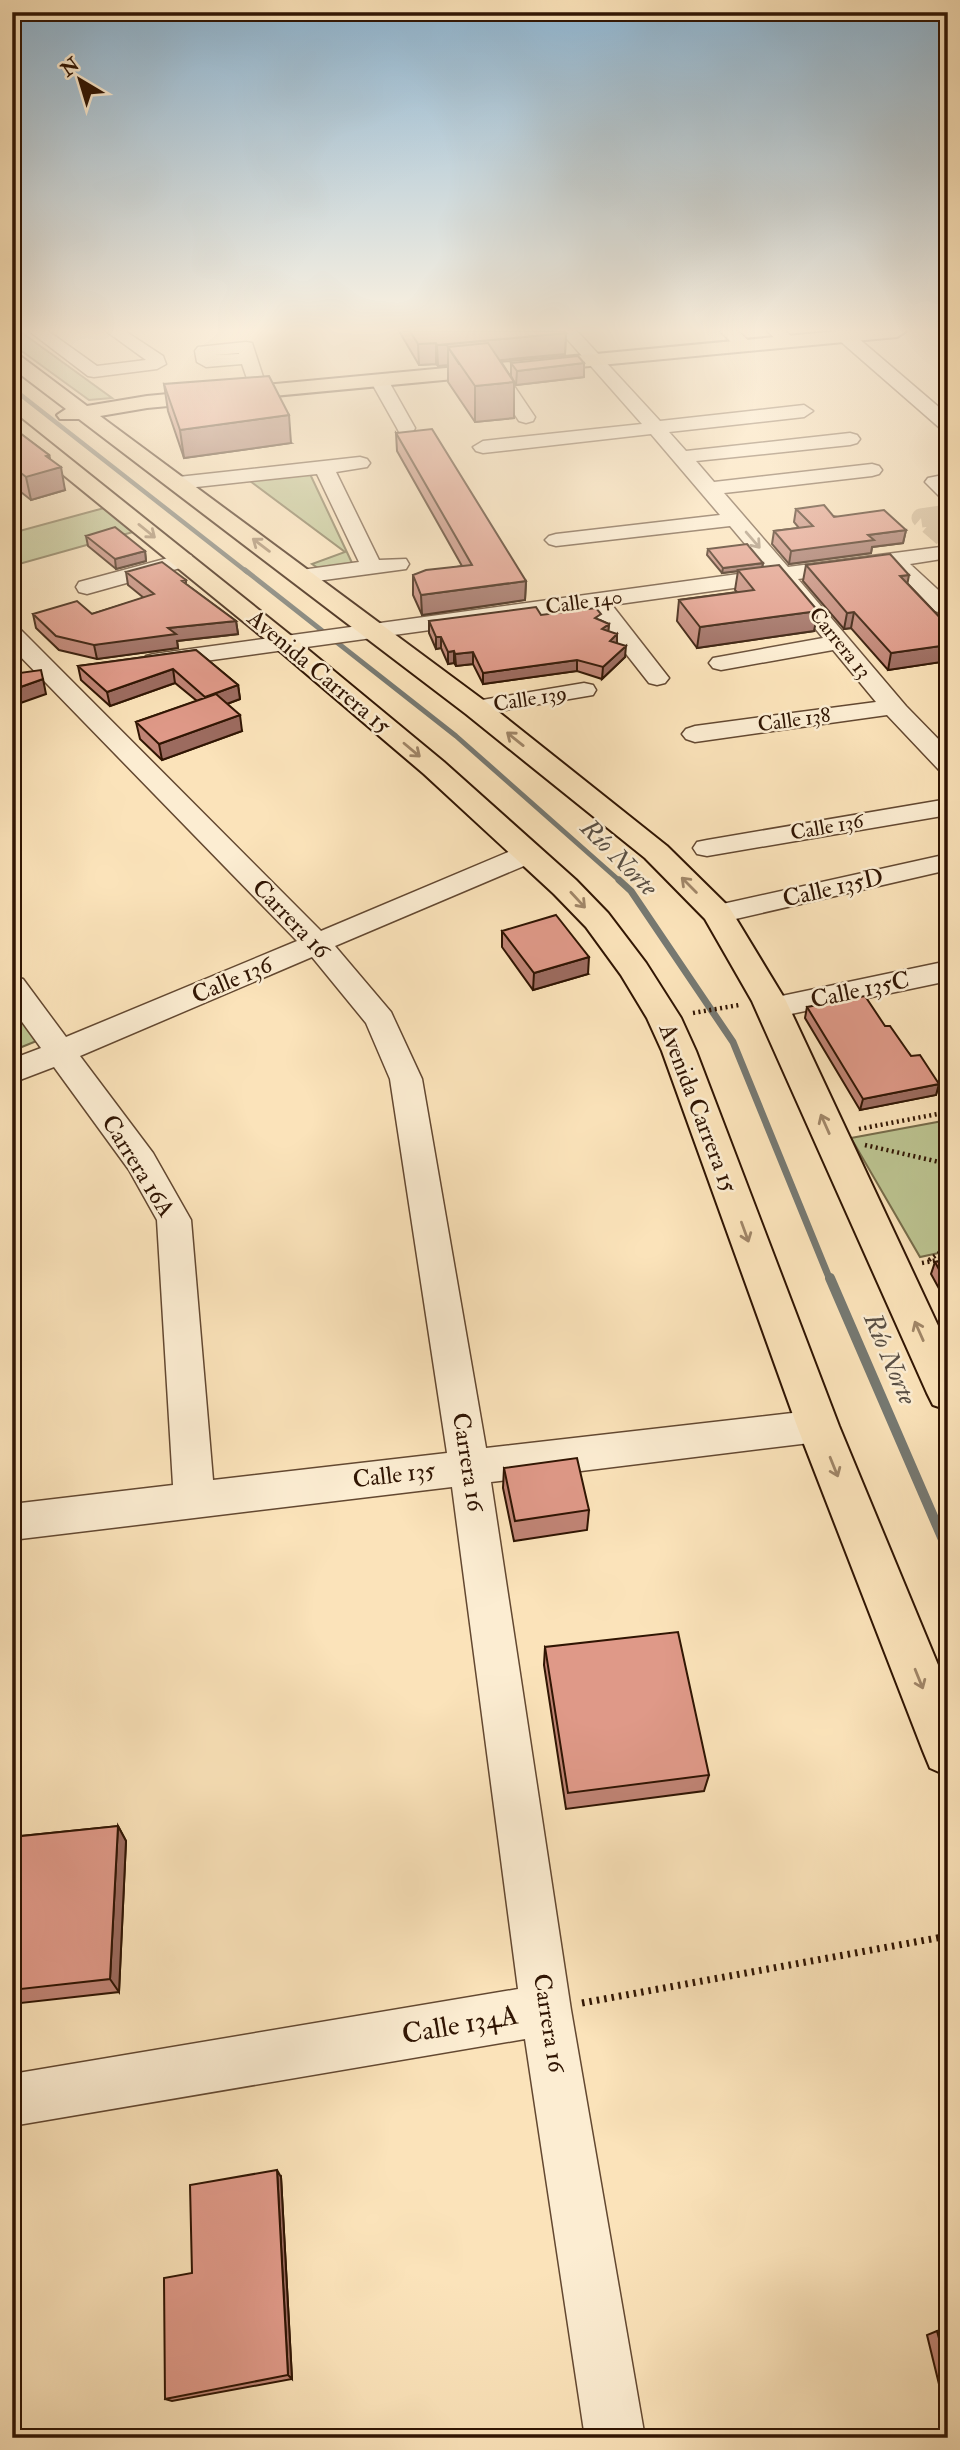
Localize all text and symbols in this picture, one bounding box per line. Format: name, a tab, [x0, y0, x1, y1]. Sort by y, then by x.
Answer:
north arrow	[46, 46, 116, 116]
text: N	[55, 52, 85, 83]
one-way arrow	[138, 523, 156, 539]
one-way arrow	[745, 531, 762, 548]
one-way arrow	[252, 537, 270, 552]
street label: Calle 140	[544, 583, 624, 621]
street label: Avenida Carrera 15	[240, 602, 398, 741]
street label: Carrera 13	[803, 602, 877, 684]
street label: Calle 139	[491, 680, 569, 718]
street label: Calle 138	[756, 702, 832, 738]
one-way arrow	[506, 732, 524, 747]
one-way arrow	[403, 742, 421, 758]
street label: Calle 136	[788, 807, 867, 847]
water label: Río Norte	[573, 812, 665, 904]
street label: Calle 135D	[780, 861, 886, 915]
street label: Carrera 16	[245, 872, 338, 967]
one-way arrow	[680, 877, 697, 894]
one-way arrow	[570, 892, 587, 909]
street label: Calle 136	[187, 948, 279, 1011]
street label: Calle 135C	[808, 964, 912, 1016]
street label: Avenida Carrera 15	[651, 1018, 745, 1197]
street label: Carrera 16A	[94, 1109, 182, 1223]
one-way arrow	[818, 1114, 831, 1135]
one-way arrow	[740, 1220, 752, 1242]
water label: Río Norte	[856, 1307, 924, 1410]
one-way arrow	[912, 1321, 926, 1342]
street label: Carrera 16	[445, 1410, 491, 1515]
street label: Calle 135	[351, 1455, 438, 1495]
one-way arrow	[829, 1456, 842, 1478]
one-way arrow	[913, 1667, 926, 1689]
street label: Carrera 16	[526, 1971, 572, 2076]
street label: Calle 134A	[399, 1998, 521, 2052]

